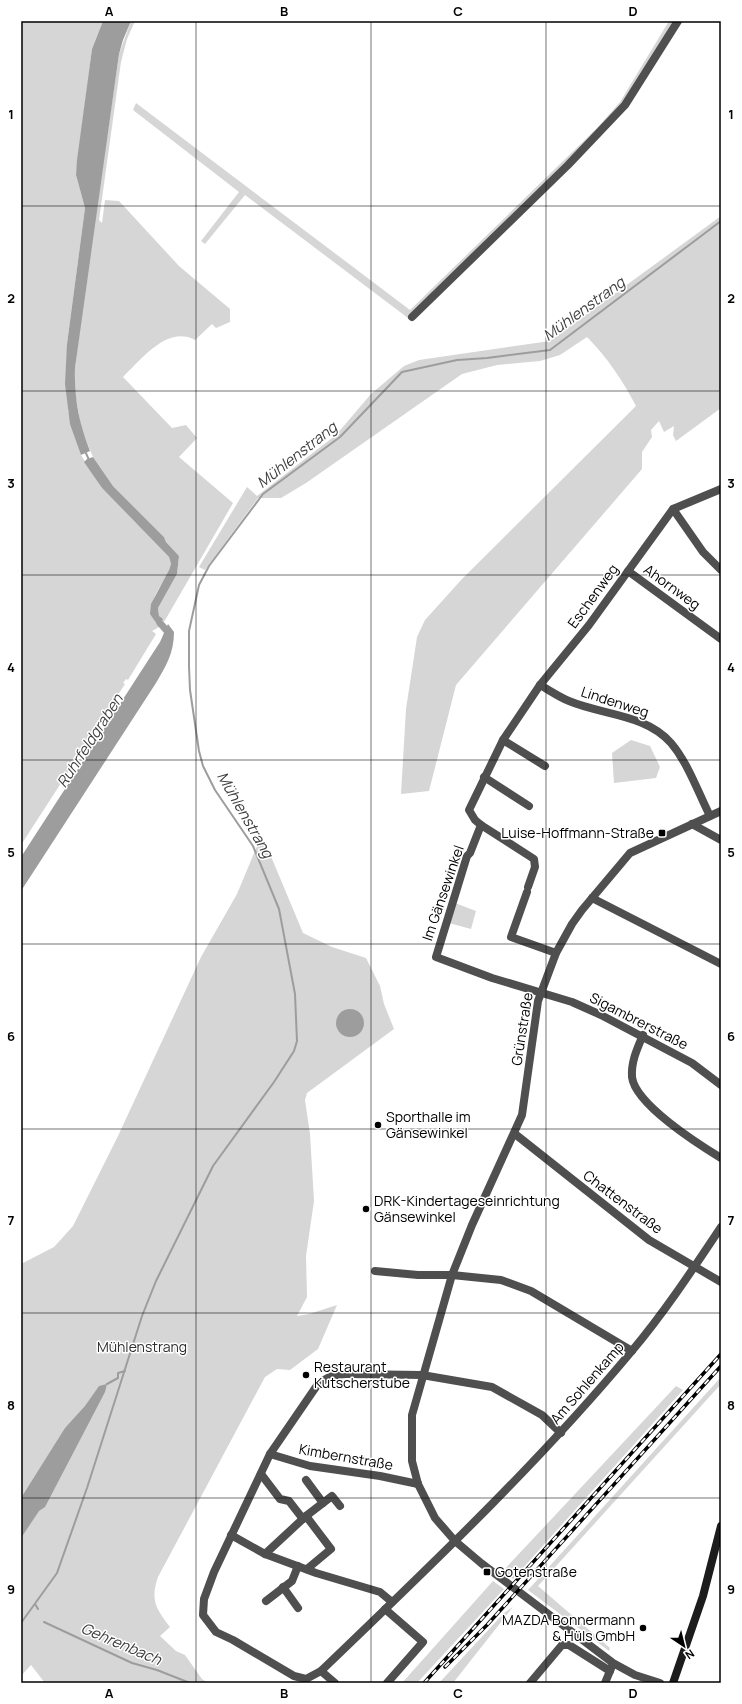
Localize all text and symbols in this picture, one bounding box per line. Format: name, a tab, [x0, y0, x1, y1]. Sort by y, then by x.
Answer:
text: A	[105, 2, 114, 20]
text: B	[280, 2, 288, 20]
text: C	[453, 2, 463, 20]
text: D	[628, 2, 638, 20]
text: 1	[8, 105, 14, 123]
text: 1	[728, 105, 734, 123]
water label: Mühlenstrang	[538, 271, 630, 345]
text: 2	[7, 289, 15, 307]
text: 2	[727, 289, 735, 307]
water label: Mühlenstrang	[252, 416, 342, 493]
text: 3	[7, 474, 15, 492]
text: 3	[727, 474, 735, 492]
street label: Eschenweg	[563, 560, 622, 631]
street label: Ahornweg	[640, 560, 704, 614]
text: 4	[7, 658, 15, 676]
text: 4	[727, 658, 735, 676]
street label: Lindenweg	[579, 682, 651, 721]
water label: Ruhrfeldgraben	[51, 689, 128, 792]
water label: Mühlenstrang	[212, 768, 279, 863]
place label: Luise-Hoffmann-Straße	[501, 823, 654, 842]
marker: Luise-Hoffmann-Straße	[657, 828, 667, 838]
text: 5	[7, 843, 15, 861]
street label: Im Gänsewinkel	[417, 843, 468, 943]
text: 5	[727, 843, 735, 861]
street label: Sigambrerstraße	[587, 988, 692, 1054]
street label: Grünstraße	[506, 991, 537, 1067]
text: 6	[7, 1027, 15, 1045]
text: 6	[727, 1027, 735, 1045]
place label: Sporthalle im Gänsewinkel	[386, 1107, 471, 1142]
marker: Sporthalle im Gänsewinkel	[373, 1120, 383, 1130]
street label: Chattenstraße	[580, 1165, 667, 1238]
place label: DRK-Kindertageseinrichtung Gänsewinkel	[374, 1191, 560, 1226]
marker: DRK-Kindertageseinrichtung Gänsewinkel	[361, 1204, 371, 1214]
text: 7	[8, 1211, 15, 1229]
text: 7	[728, 1211, 735, 1229]
park label: Mühlenstrang	[97, 1337, 187, 1356]
street label: Am Sohlenkamp	[546, 1337, 628, 1428]
place label: Restaurant Kutscherstube	[314, 1357, 410, 1392]
marker: Restaurant Kutscherstube	[301, 1370, 311, 1380]
text: 8	[7, 1396, 15, 1414]
text: 8	[727, 1396, 735, 1414]
street label: Kimbernstraße	[297, 1439, 395, 1474]
place label: Gotenstraße	[495, 1562, 577, 1581]
marker: Gotenstraße	[482, 1567, 492, 1577]
text: 9	[7, 1580, 15, 1598]
text: 9	[727, 1580, 735, 1598]
place label: MAZDA Bonnermann & Hüls GmbH	[502, 1610, 635, 1645]
water label: Gehrenbach	[78, 1617, 166, 1670]
marker: MAZDA Bonnermann & Hüls GmbH	[638, 1623, 648, 1633]
north arrow	[664, 1626, 704, 1666]
text: N	[682, 1646, 698, 1663]
text: A	[105, 1684, 114, 1702]
text: B	[280, 1684, 288, 1702]
text: C	[453, 1684, 463, 1702]
text: D	[628, 1684, 638, 1702]

